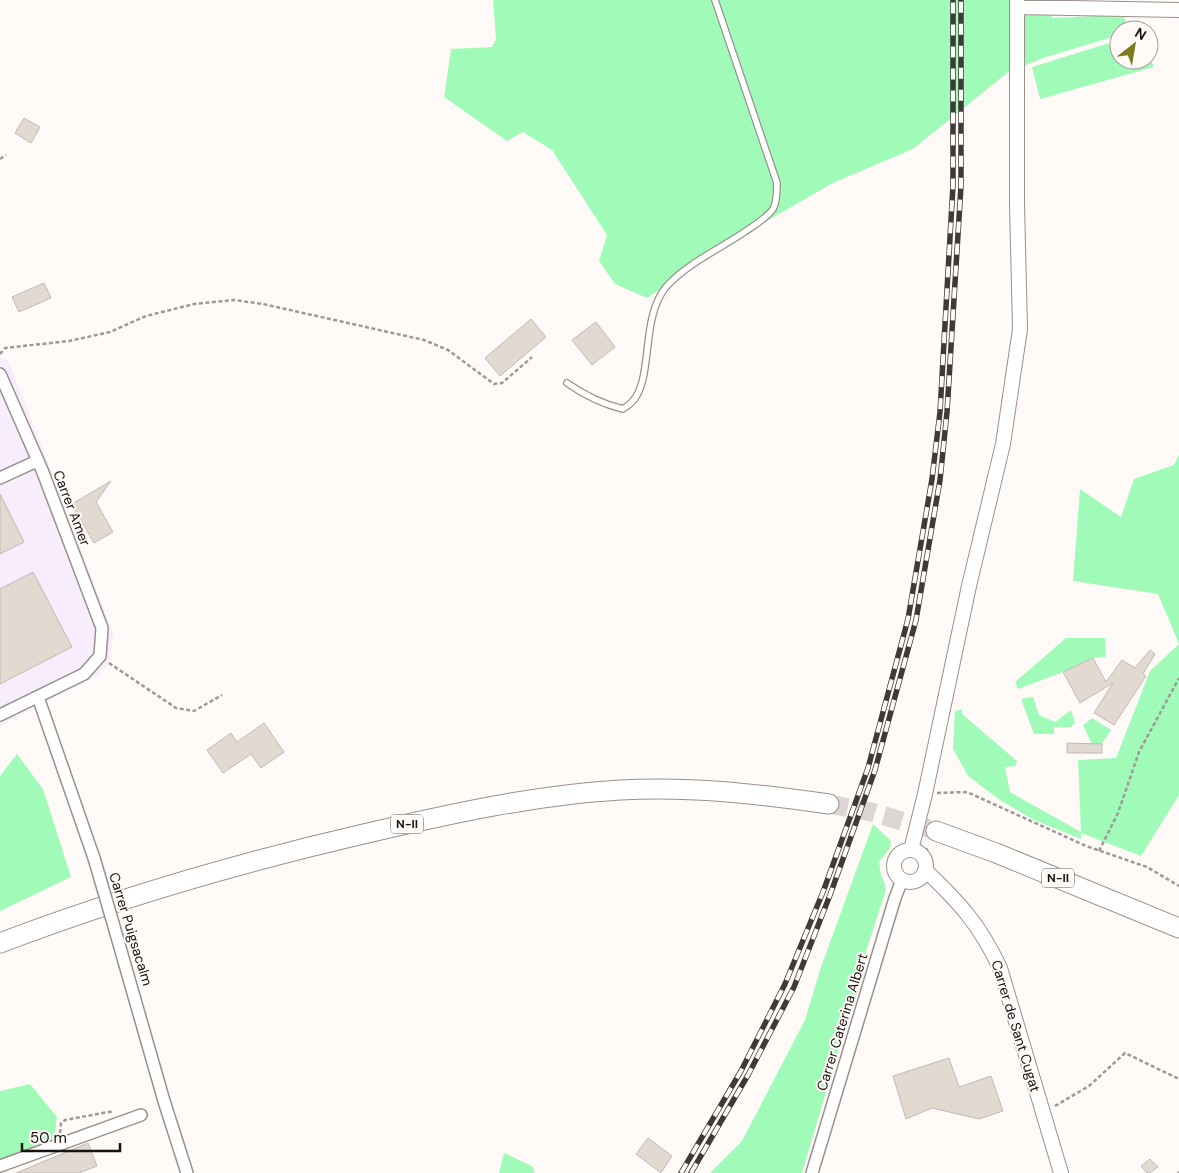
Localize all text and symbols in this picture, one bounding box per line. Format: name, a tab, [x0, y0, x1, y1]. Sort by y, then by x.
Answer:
north arrow	[1109, 20, 1159, 70]
text: N	[1132, 24, 1150, 44]
street label: Carrer Amer	[49, 468, 95, 548]
road number: N-II	[391, 814, 423, 834]
road number: N-II	[1042, 868, 1074, 888]
street label: Carrer Puigsacalm	[105, 870, 157, 988]
street label: Carrer Caterina Albert	[812, 951, 872, 1093]
street label: Carrer de Sant Cugat	[987, 958, 1045, 1094]
scale bar	[22, 1120, 120, 1152]
text: 50 m	[30, 1128, 67, 1148]

